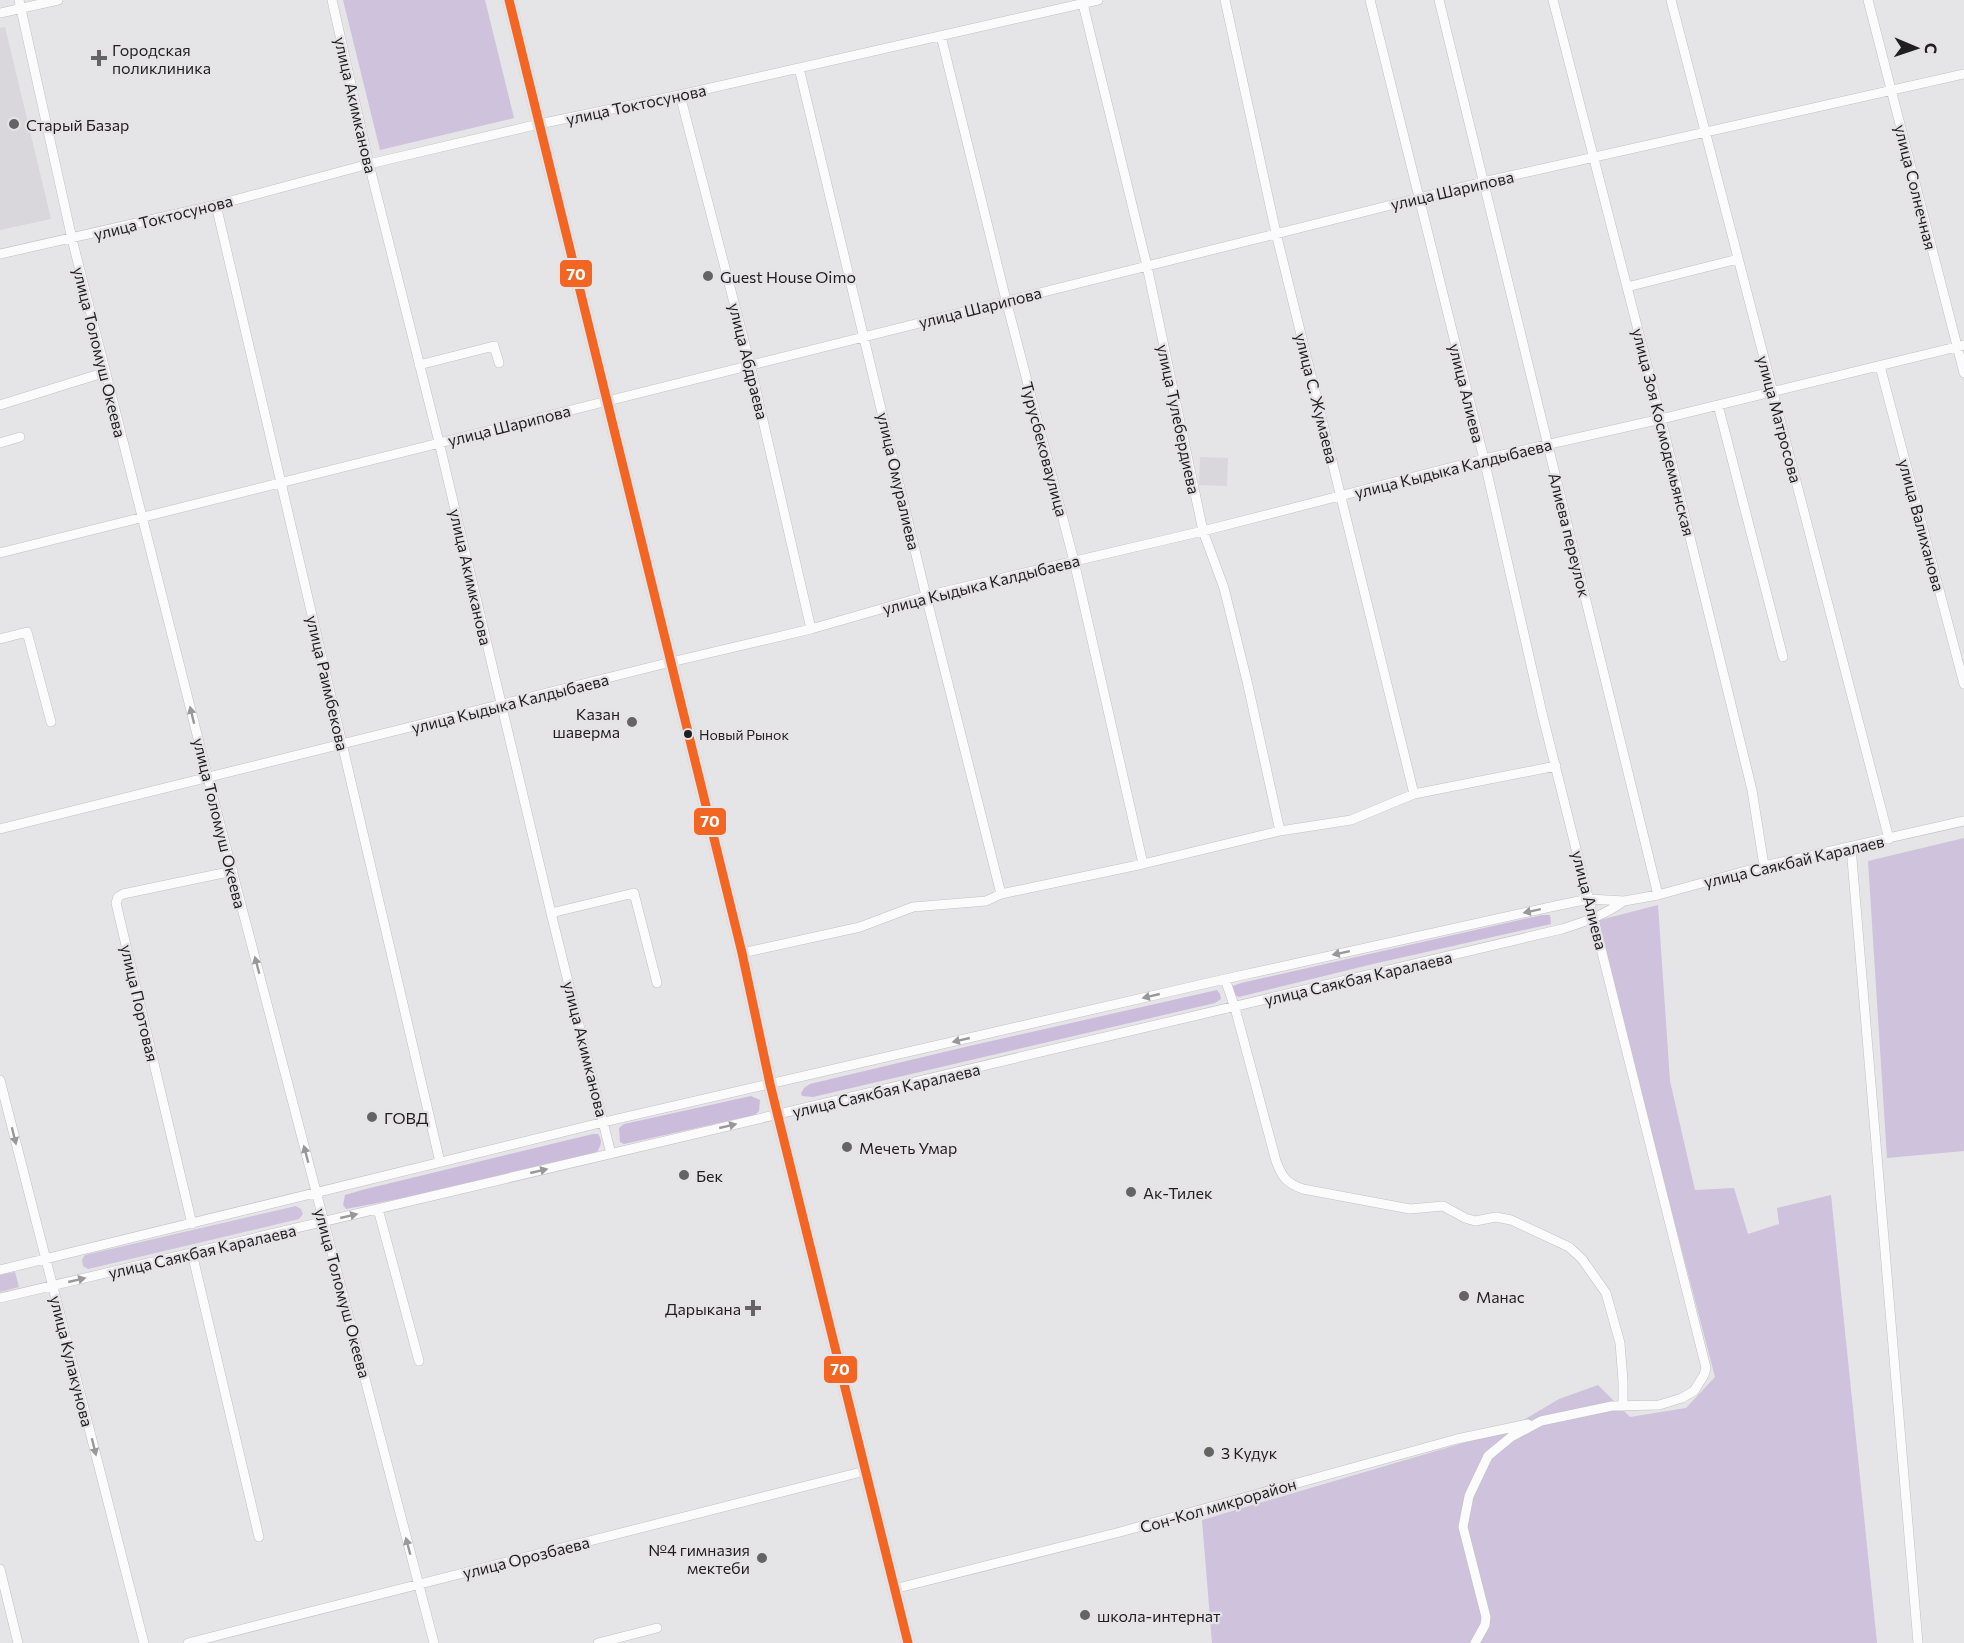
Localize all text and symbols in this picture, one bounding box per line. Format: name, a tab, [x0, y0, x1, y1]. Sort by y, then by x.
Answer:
north arrow	[1886, 18, 1946, 78]
street label: улица Акимканова	[331, 35, 381, 175]
place label: Городская поликлиника	[112, 40, 211, 77]
text: С	[1922, 43, 1941, 54]
marker: Городская поликлиника	[90, 49, 108, 67]
street label: улица Токтосунова	[564, 80, 708, 128]
place label: Старый Базар	[26, 115, 129, 134]
marker: Старый Базар	[7, 117, 21, 131]
street label: улица Солнечная	[1891, 122, 1941, 252]
street label: улица Шарипова	[1389, 167, 1515, 213]
street label: улица Токтосунова	[92, 191, 234, 243]
line badge: 70	[559, 259, 593, 288]
text: 70	[566, 264, 586, 283]
street label: улица Толомуш Океева	[70, 265, 130, 439]
place label: Guest House Oimo	[720, 267, 856, 286]
marker: Guest House Oimo	[701, 269, 715, 283]
street label: улица Шарипова	[917, 283, 1043, 331]
street label: улица Абдраева	[725, 301, 773, 421]
street label: улица Зоя Космодемьянская	[1629, 326, 1699, 538]
street label: улица С. Жумаева	[1292, 331, 1342, 465]
street label: улица Алиева	[1446, 341, 1488, 445]
street label: улица Тулебердиева	[1154, 342, 1204, 496]
street label: улица Матросова	[1754, 353, 1806, 485]
street label: Турусбековаулица	[1018, 379, 1072, 519]
street label: улица Шарипова	[446, 401, 572, 449]
street label: улица Омуралиева	[874, 410, 924, 552]
street label: улица Кыдыка Калдыбаева	[1352, 434, 1554, 502]
street label: улица Валиханова	[1895, 457, 1949, 593]
street label: Алиева переулок	[1545, 471, 1595, 600]
street label: улица Акимканова	[446, 507, 496, 647]
street label: улица Кыдыка Калдыбаева	[880, 550, 1082, 618]
street label: улица Раимбекова	[303, 613, 353, 753]
street label: улица Кыдыка Калдыбаева	[409, 669, 611, 737]
place label: Казан шаверма	[552, 704, 620, 741]
one-way arrow	[187, 706, 197, 725]
marker: Казан шаверма	[625, 715, 639, 729]
place label: Новый Рынок	[699, 726, 789, 743]
marker: Новый Рынок	[682, 728, 694, 740]
street label: улица Толомуш Океева	[190, 736, 250, 910]
line badge: 70	[693, 807, 727, 836]
text: 70	[700, 811, 720, 830]
street label: улица Саякбай Каралаев	[1702, 831, 1886, 891]
street label: улица Алиева	[1569, 848, 1611, 952]
one-way arrow	[1522, 907, 1541, 916]
street label: улица Портовая	[117, 943, 163, 1063]
street label: улица Саякбая Каралаева	[1262, 947, 1454, 1009]
one-way arrow	[1332, 949, 1351, 958]
one-way arrow	[252, 956, 261, 974]
street label: улица Акимканова	[560, 979, 612, 1119]
one-way arrow	[1142, 991, 1160, 1001]
one-way arrow	[952, 1035, 970, 1045]
street label: улица Саякбая Каралаева	[790, 1059, 982, 1121]
place label: ГОВД	[384, 1108, 429, 1127]
marker: ГОВД	[365, 1110, 379, 1124]
one-way arrow	[719, 1121, 738, 1131]
one-way arrow	[10, 1127, 20, 1145]
place label: Мечеть Умар	[859, 1138, 957, 1157]
marker: Мечеть Умар	[840, 1140, 854, 1154]
one-way arrow	[301, 1145, 311, 1163]
one-way arrow	[529, 1166, 548, 1176]
place label: Бек	[696, 1166, 723, 1185]
marker: Бек	[677, 1168, 691, 1182]
place label: Ак-Тилек	[1143, 1183, 1213, 1202]
marker: Ак-Тилек	[1124, 1185, 1138, 1199]
street label: улица Толомуш Океева	[311, 1206, 375, 1380]
one-way arrow	[340, 1211, 359, 1220]
street label: улица Саякбая Каралаева	[106, 1220, 298, 1282]
one-way arrow	[68, 1275, 87, 1285]
place label: Манас	[1476, 1287, 1525, 1306]
marker: Манас	[1457, 1289, 1471, 1303]
street label: улица Кулакунова	[46, 1293, 98, 1429]
place label: Дарыкана	[665, 1299, 741, 1318]
marker: Дарыкана	[746, 1301, 760, 1315]
line badge: 70	[823, 1355, 858, 1384]
text: 70	[830, 1359, 850, 1378]
one-way arrow	[89, 1438, 99, 1456]
place label: 3 Кудук	[1221, 1443, 1278, 1462]
marker: 3 Кудук	[1202, 1445, 1216, 1459]
street label: Сон-Кол микрорайон	[1138, 1474, 1298, 1536]
street label: улица Орозбаева	[461, 1532, 591, 1582]
one-way arrow	[403, 1537, 413, 1555]
place label: №4 гимназия мектеби	[648, 1540, 750, 1577]
marker: №4 гимназия мектеби	[755, 1551, 769, 1565]
place label: школа-интернат	[1097, 1606, 1221, 1625]
marker: школа-интернат	[1078, 1608, 1092, 1622]

